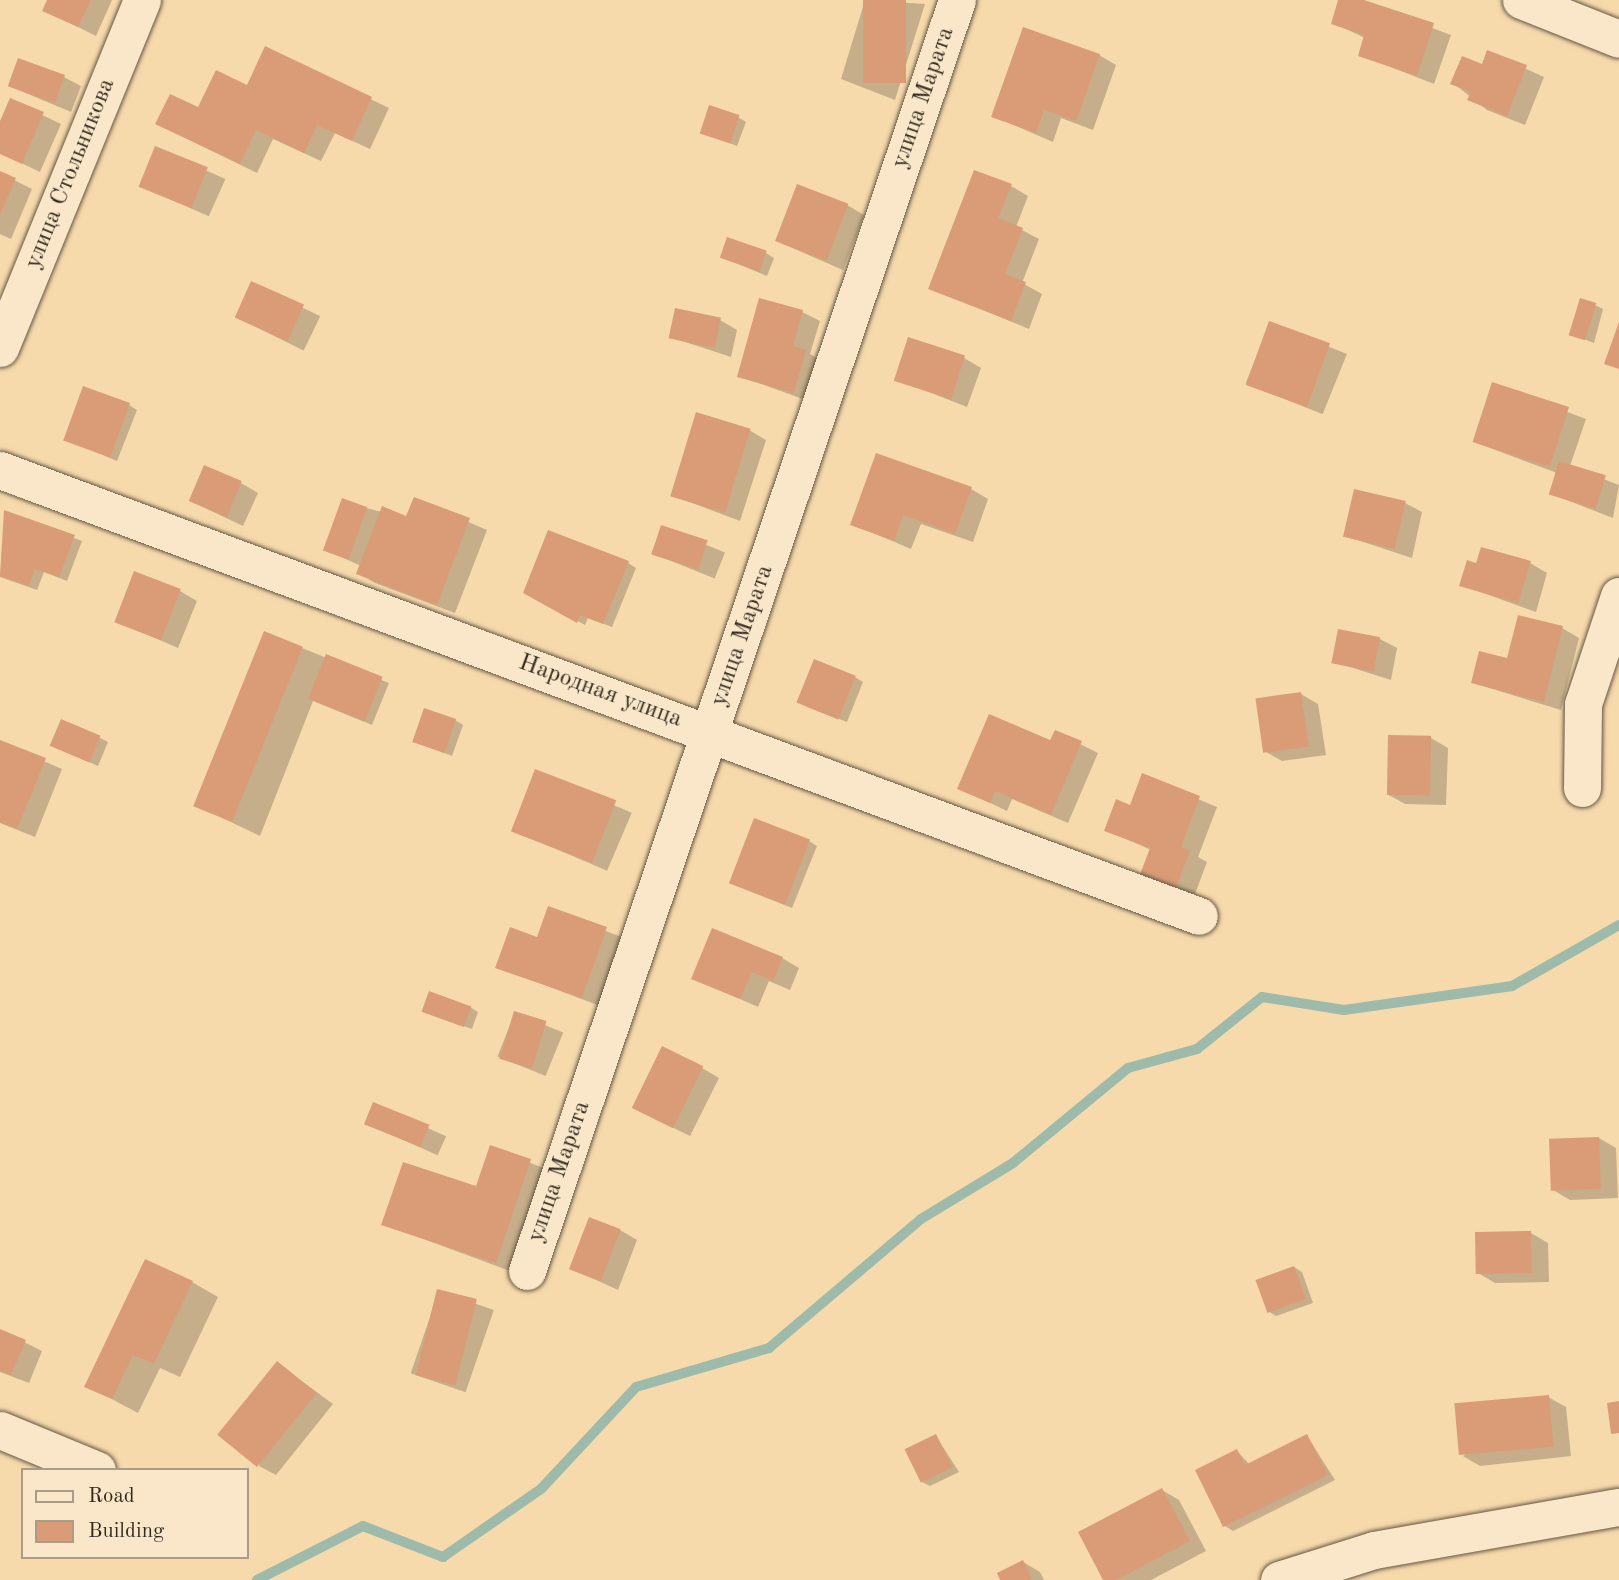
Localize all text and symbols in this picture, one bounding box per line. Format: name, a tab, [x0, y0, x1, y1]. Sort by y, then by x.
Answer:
street label: улица Марата	[886, 24, 962, 172]
street label: улица Стольникова	[20, 75, 122, 273]
street label: улица Марата	[705, 562, 781, 710]
street label: Народная улица	[514, 649, 686, 735]
street label: улица Марата	[522, 1098, 598, 1246]
legend	[21, 1468, 248, 1559]
text: Road	[88, 1486, 135, 1507]
text: Building	[88, 1521, 164, 1542]

